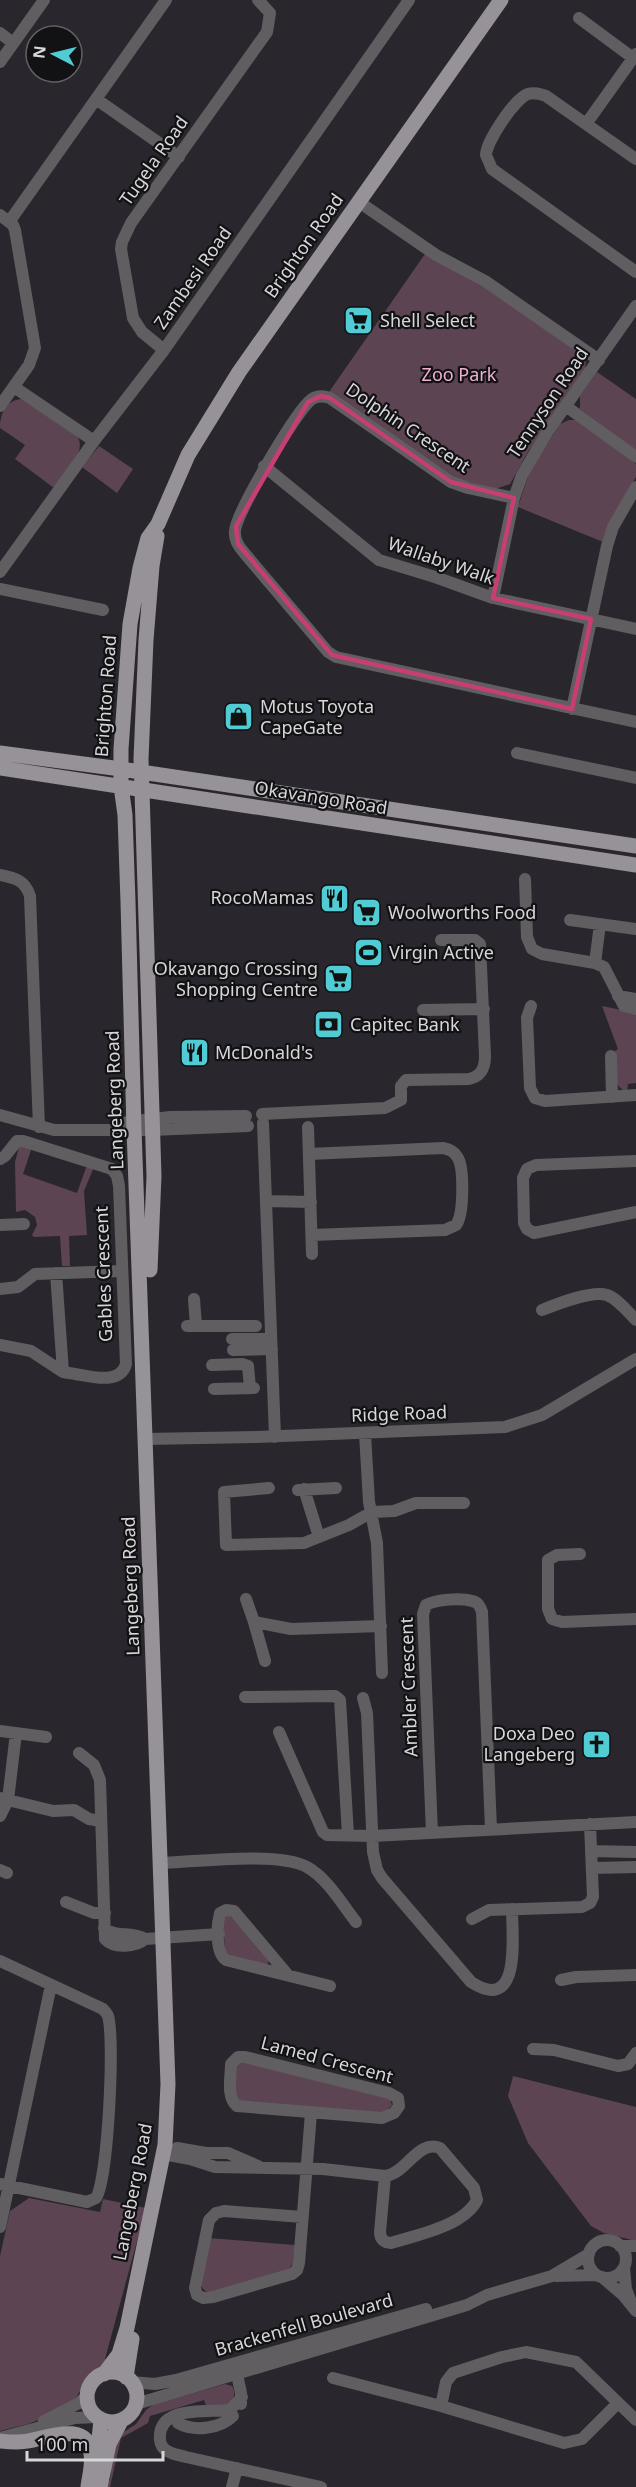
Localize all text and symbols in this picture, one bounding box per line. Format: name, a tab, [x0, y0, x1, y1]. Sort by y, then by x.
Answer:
north arrow	[24, 24, 84, 84]
text: N	[27, 44, 51, 60]
street label: Tugela Road	[113, 111, 193, 210]
street label: Brighton Road	[258, 188, 348, 302]
street label: Zambesi Road	[148, 222, 236, 333]
supermarket icon: Shell Select	[343, 305, 375, 337]
place label: Shell Select	[380, 308, 476, 332]
street label: Tennyson Road	[501, 342, 593, 463]
park label: Zoo Park	[422, 362, 497, 386]
street label: Dolphin Crescent	[342, 377, 476, 478]
street label: Wallaby Walk	[385, 531, 498, 590]
street label: Brighton Road	[89, 634, 121, 758]
place label: Motus Toyota CapeGate	[260, 694, 374, 739]
shop icon: Motus Toyota CapeGate	[223, 701, 255, 733]
street label: Okavango Road	[253, 775, 389, 819]
restaurant icon: RocoMamas	[319, 882, 351, 914]
place label: RocoMamas	[210, 885, 314, 909]
supermarket icon: Woolworths Food	[351, 897, 383, 929]
place label: Woolworths Food	[388, 900, 536, 924]
sports icon: Virgin Active	[352, 937, 384, 969]
place label: Virgin Active	[389, 940, 494, 964]
place label: Okavango Crossing Shopping Centre	[154, 956, 318, 1001]
supermarket icon: Okavango Crossing Shopping Centre	[323, 963, 355, 995]
bank icon: Capitec Bank	[313, 1009, 345, 1041]
place label: Capitec Bank	[350, 1012, 460, 1036]
street label: Langeberg Road	[100, 1030, 128, 1170]
restaurant icon: McDonald's	[178, 1037, 210, 1069]
place label: McDonald's	[215, 1040, 313, 1064]
street label: Gables Crescent	[89, 1205, 117, 1342]
street label: Ridge Road	[351, 1399, 447, 1427]
street label: Langeberg Road	[116, 1516, 144, 1656]
street label: Ambler Crescent	[394, 1616, 422, 1757]
place label: Doxa Deo Langeberg	[484, 1721, 575, 1766]
church icon: Doxa Deo Langeberg	[580, 1728, 612, 1760]
street label: Lamed Crescent	[259, 2030, 396, 2088]
street label: Langeberg Road	[107, 2121, 157, 2262]
street label: Brackenfell Boulevard	[212, 2287, 396, 2361]
scale bar	[27, 2424, 164, 2462]
text: 100 m	[36, 2432, 88, 2456]

